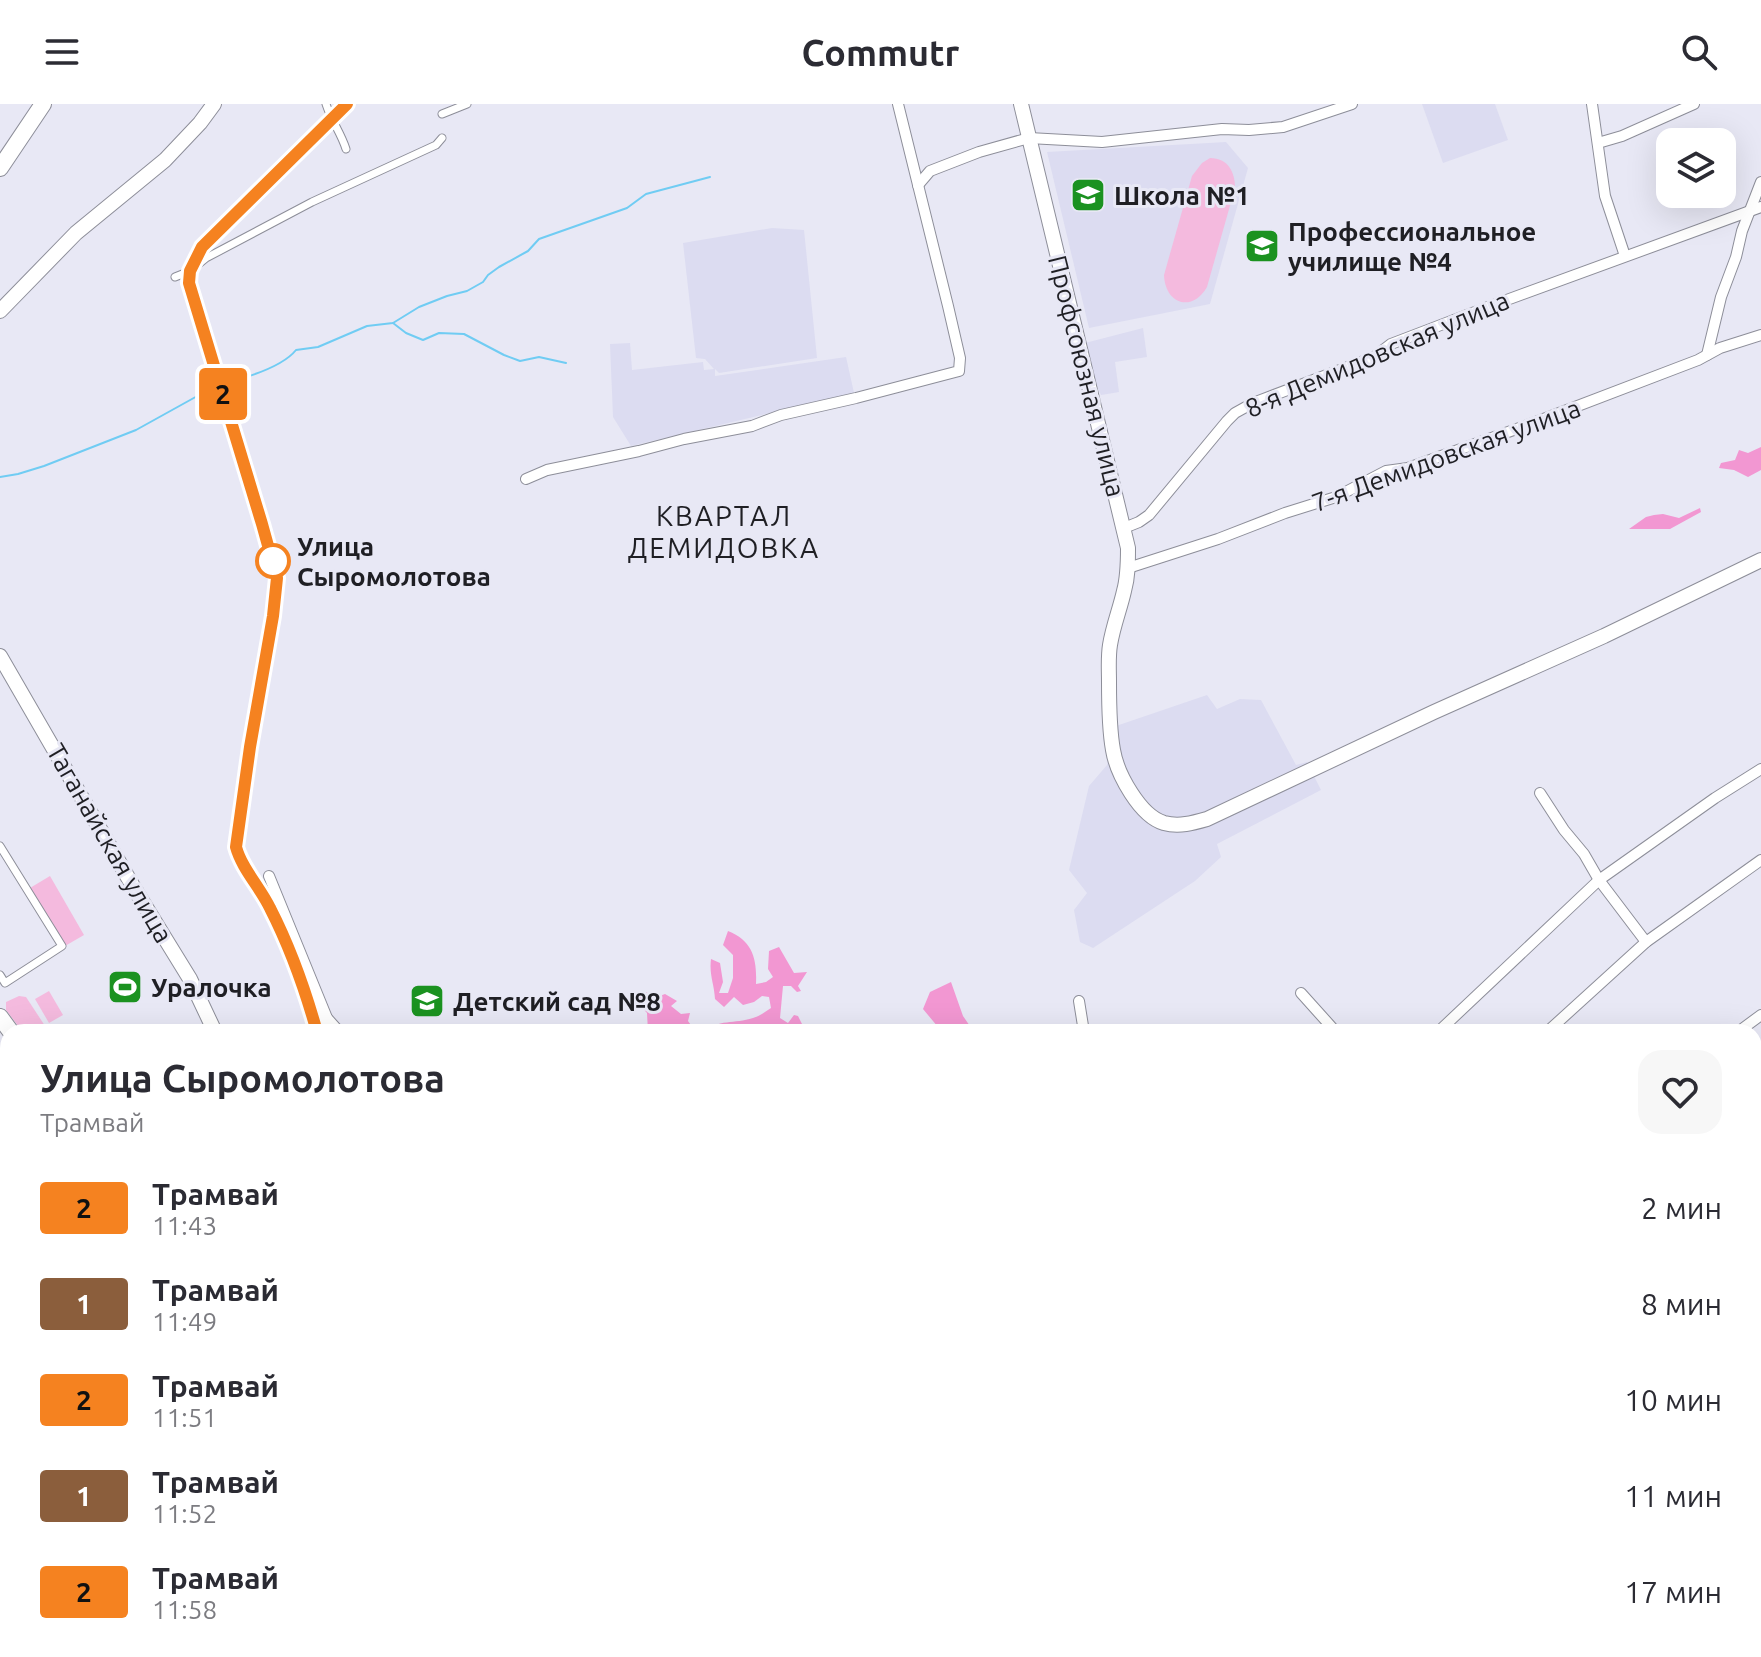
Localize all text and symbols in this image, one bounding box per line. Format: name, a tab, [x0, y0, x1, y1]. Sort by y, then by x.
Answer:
icon: menu	[40, 30, 84, 74]
icon: search	[1677, 30, 1721, 74]
text: Commutr	[802, 32, 959, 73]
map controls	[1656, 128, 1736, 208]
button: layers	[1656, 128, 1736, 208]
school or university icon: Школа №1	[1069, 176, 1107, 214]
place label: Школа №1	[1114, 181, 1250, 210]
place label: Профессиональное училище №4	[1288, 217, 1536, 276]
school or university icon: Профессиональное училище №4	[1243, 227, 1281, 265]
street label: Профсоюзная улица	[1043, 252, 1131, 500]
street label: 8-я Демидовская улица	[1241, 285, 1513, 423]
line badge: 2	[197, 368, 249, 420]
text: 2	[215, 378, 231, 409]
street label: 7-я Демидовская улица	[1308, 393, 1584, 517]
district label: КВАРТАЛ ДЕМИДОВКА	[628, 500, 820, 563]
place label: Улица Сыромолотова	[297, 532, 491, 591]
marker: Улица Сыромолотова	[256, 544, 290, 578]
street label: Таганайская улица	[41, 739, 179, 947]
sports icon: Уралочка	[106, 968, 144, 1006]
place label: Уралочка	[151, 973, 272, 1002]
school or university icon: Детский сад №8	[408, 982, 446, 1020]
place label: Детский сад №8	[453, 987, 661, 1016]
button: heart	[1638, 1050, 1722, 1134]
text: Улица Сыромолотова	[40, 1057, 445, 1099]
text: Трамвай	[40, 1108, 144, 1137]
text: Трамвай	[152, 1177, 279, 1211]
text: 2 мин	[1641, 1191, 1722, 1225]
text: 2	[76, 1192, 92, 1223]
text: 11:43	[152, 1211, 217, 1240]
text: Трамвай	[152, 1273, 279, 1307]
text: 8 мин	[1641, 1287, 1722, 1321]
text: 1	[76, 1288, 92, 1319]
text: 11:49	[152, 1307, 217, 1336]
text: Трамвай	[152, 1369, 279, 1403]
text: 10 мин	[1624, 1383, 1722, 1417]
text: 2	[76, 1384, 92, 1415]
text: 11:51	[152, 1403, 217, 1432]
text: Трамвай	[152, 1465, 279, 1499]
text: 11 мин	[1624, 1479, 1722, 1513]
text: 1	[76, 1480, 92, 1511]
text: 11:52	[152, 1499, 217, 1528]
text: Трамвай	[152, 1561, 279, 1595]
text: 17 мин	[1624, 1575, 1722, 1609]
text: 2	[76, 1576, 92, 1607]
text: 11:58	[152, 1595, 217, 1624]

